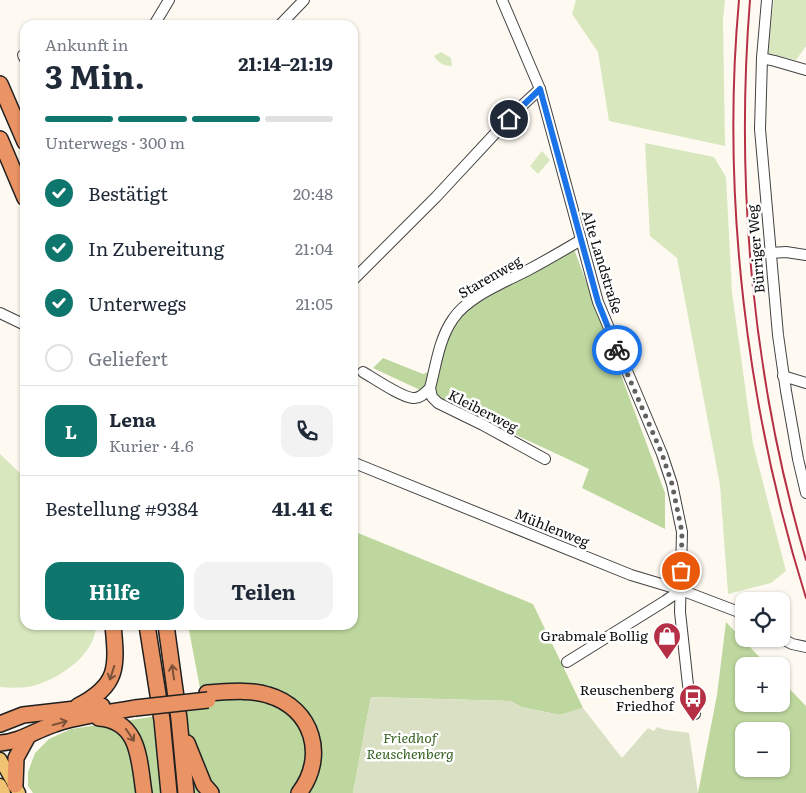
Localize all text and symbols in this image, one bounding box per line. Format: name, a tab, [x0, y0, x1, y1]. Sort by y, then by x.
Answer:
text: Ankunft in	[45, 32, 128, 56]
text: 21:14–21:19	[238, 49, 333, 77]
text: 3 Min.	[45, 51, 145, 99]
pin	[488, 98, 530, 140]
icon: home	[495, 105, 523, 133]
text: Unterwegs · 300 m	[45, 130, 185, 154]
icon: check	[45, 179, 73, 207]
text: Bestätigt	[88, 179, 168, 207]
text: 20:48	[293, 181, 333, 205]
street label: Bürriger Weg	[741, 204, 769, 294]
street label: Alte Landstraße	[578, 208, 628, 316]
icon: check	[45, 234, 73, 262]
text: In Zubereitung	[88, 234, 224, 262]
text: 21:04	[295, 236, 333, 260]
street label: Starenweg	[454, 250, 525, 302]
icon: check	[45, 289, 73, 317]
text: Unterwegs	[88, 289, 186, 317]
text: 21:05	[296, 291, 333, 315]
courier	[592, 325, 642, 375]
icon: bike	[603, 336, 631, 364]
text: Geliefert	[88, 344, 168, 372]
street label: Kleiberweg	[445, 384, 522, 436]
text: Lena	[109, 405, 156, 433]
button: phone	[281, 405, 333, 457]
text: L	[65, 417, 77, 445]
text: Kurier · 4.6	[109, 433, 194, 457]
text: Bestellung #9384	[45, 494, 198, 522]
text: 41.41 €	[272, 494, 333, 522]
street label: Mühlenweg	[512, 503, 593, 551]
pin	[660, 550, 702, 592]
icon: bag	[667, 557, 695, 585]
button: Hilfe	[45, 562, 184, 620]
button: Teilen	[194, 562, 333, 620]
map controls	[735, 592, 790, 777]
button: locate	[735, 592, 790, 647]
shop icon: Grabmale Bollig	[652, 621, 682, 660]
place label: Grabmale Bollig	[541, 625, 648, 645]
button: +	[735, 657, 790, 712]
one-way arrow	[167, 664, 177, 680]
one-way arrow	[107, 665, 116, 680]
place label: Reuschenberg Friedhof	[580, 679, 676, 715]
bus stop icon: Reuschenberg Friedhof	[678, 683, 708, 722]
one-way arrow	[51, 718, 67, 727]
button: −	[735, 722, 790, 777]
one-way arrow	[125, 727, 135, 741]
park label: Friedhof Reuschenberg	[366, 727, 454, 763]

